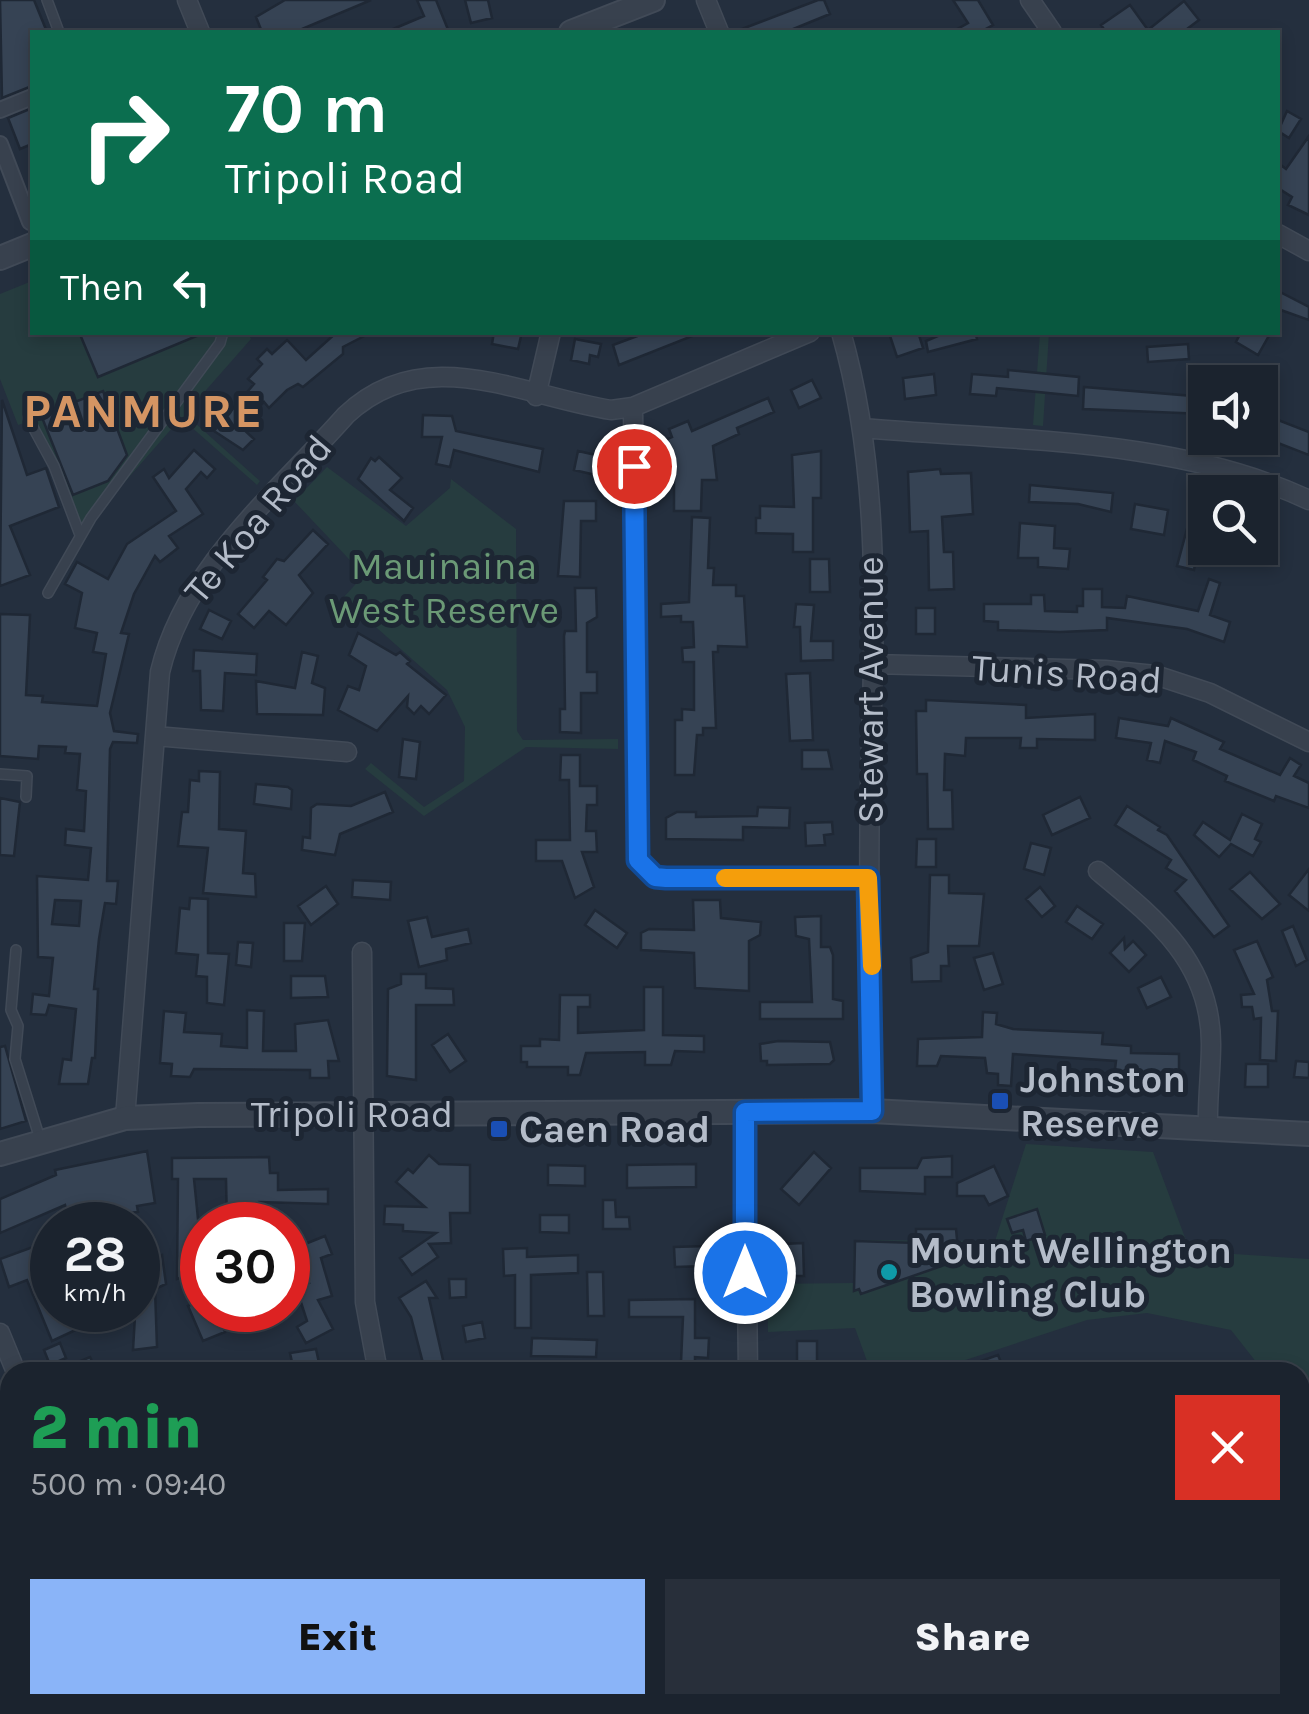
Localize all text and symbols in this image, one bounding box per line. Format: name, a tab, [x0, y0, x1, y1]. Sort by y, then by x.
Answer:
text: 70 m	[225, 68, 388, 150]
icon: right	[60, 70, 190, 200]
text: Tripoli Road	[225, 152, 465, 204]
icon: left	[164, 260, 219, 315]
text: Then	[60, 265, 144, 310]
map controls	[1188, 365, 1278, 565]
button: sound	[1188, 365, 1278, 455]
district label: PANMURE	[23, 383, 265, 439]
pin	[592, 424, 677, 509]
street label: Te Koa Road	[175, 426, 341, 612]
icon: arrive	[607, 439, 662, 494]
button: search	[1188, 475, 1278, 565]
park label: Mauinaina West Reserve	[329, 544, 559, 633]
street label: Stewart Avenue	[848, 556, 893, 824]
street label: Tunis Road	[971, 645, 1163, 703]
place label: Johnston Reserve	[1020, 1057, 1186, 1146]
marker: Johnston Reserve	[989, 1090, 1011, 1112]
street label: Tripoli Road	[251, 1092, 453, 1137]
place label: Caen Road	[519, 1107, 710, 1152]
marker: Caen Road	[488, 1118, 510, 1140]
speed limit sign: 30	[180, 1202, 310, 1332]
position arrow	[693, 1221, 797, 1325]
text: 28	[64, 1225, 126, 1284]
place label: Mount Wellington Bowling Club	[909, 1228, 1232, 1317]
marker: Mount Wellington Bowling Club	[878, 1261, 900, 1283]
text: km/h	[63, 1278, 127, 1307]
text: 2 min	[30, 1393, 202, 1463]
button: close	[1175, 1395, 1280, 1500]
text: 500 m · 09:40	[30, 1466, 226, 1503]
button: Exit	[30, 1579, 645, 1694]
button: Share	[665, 1579, 1280, 1694]

